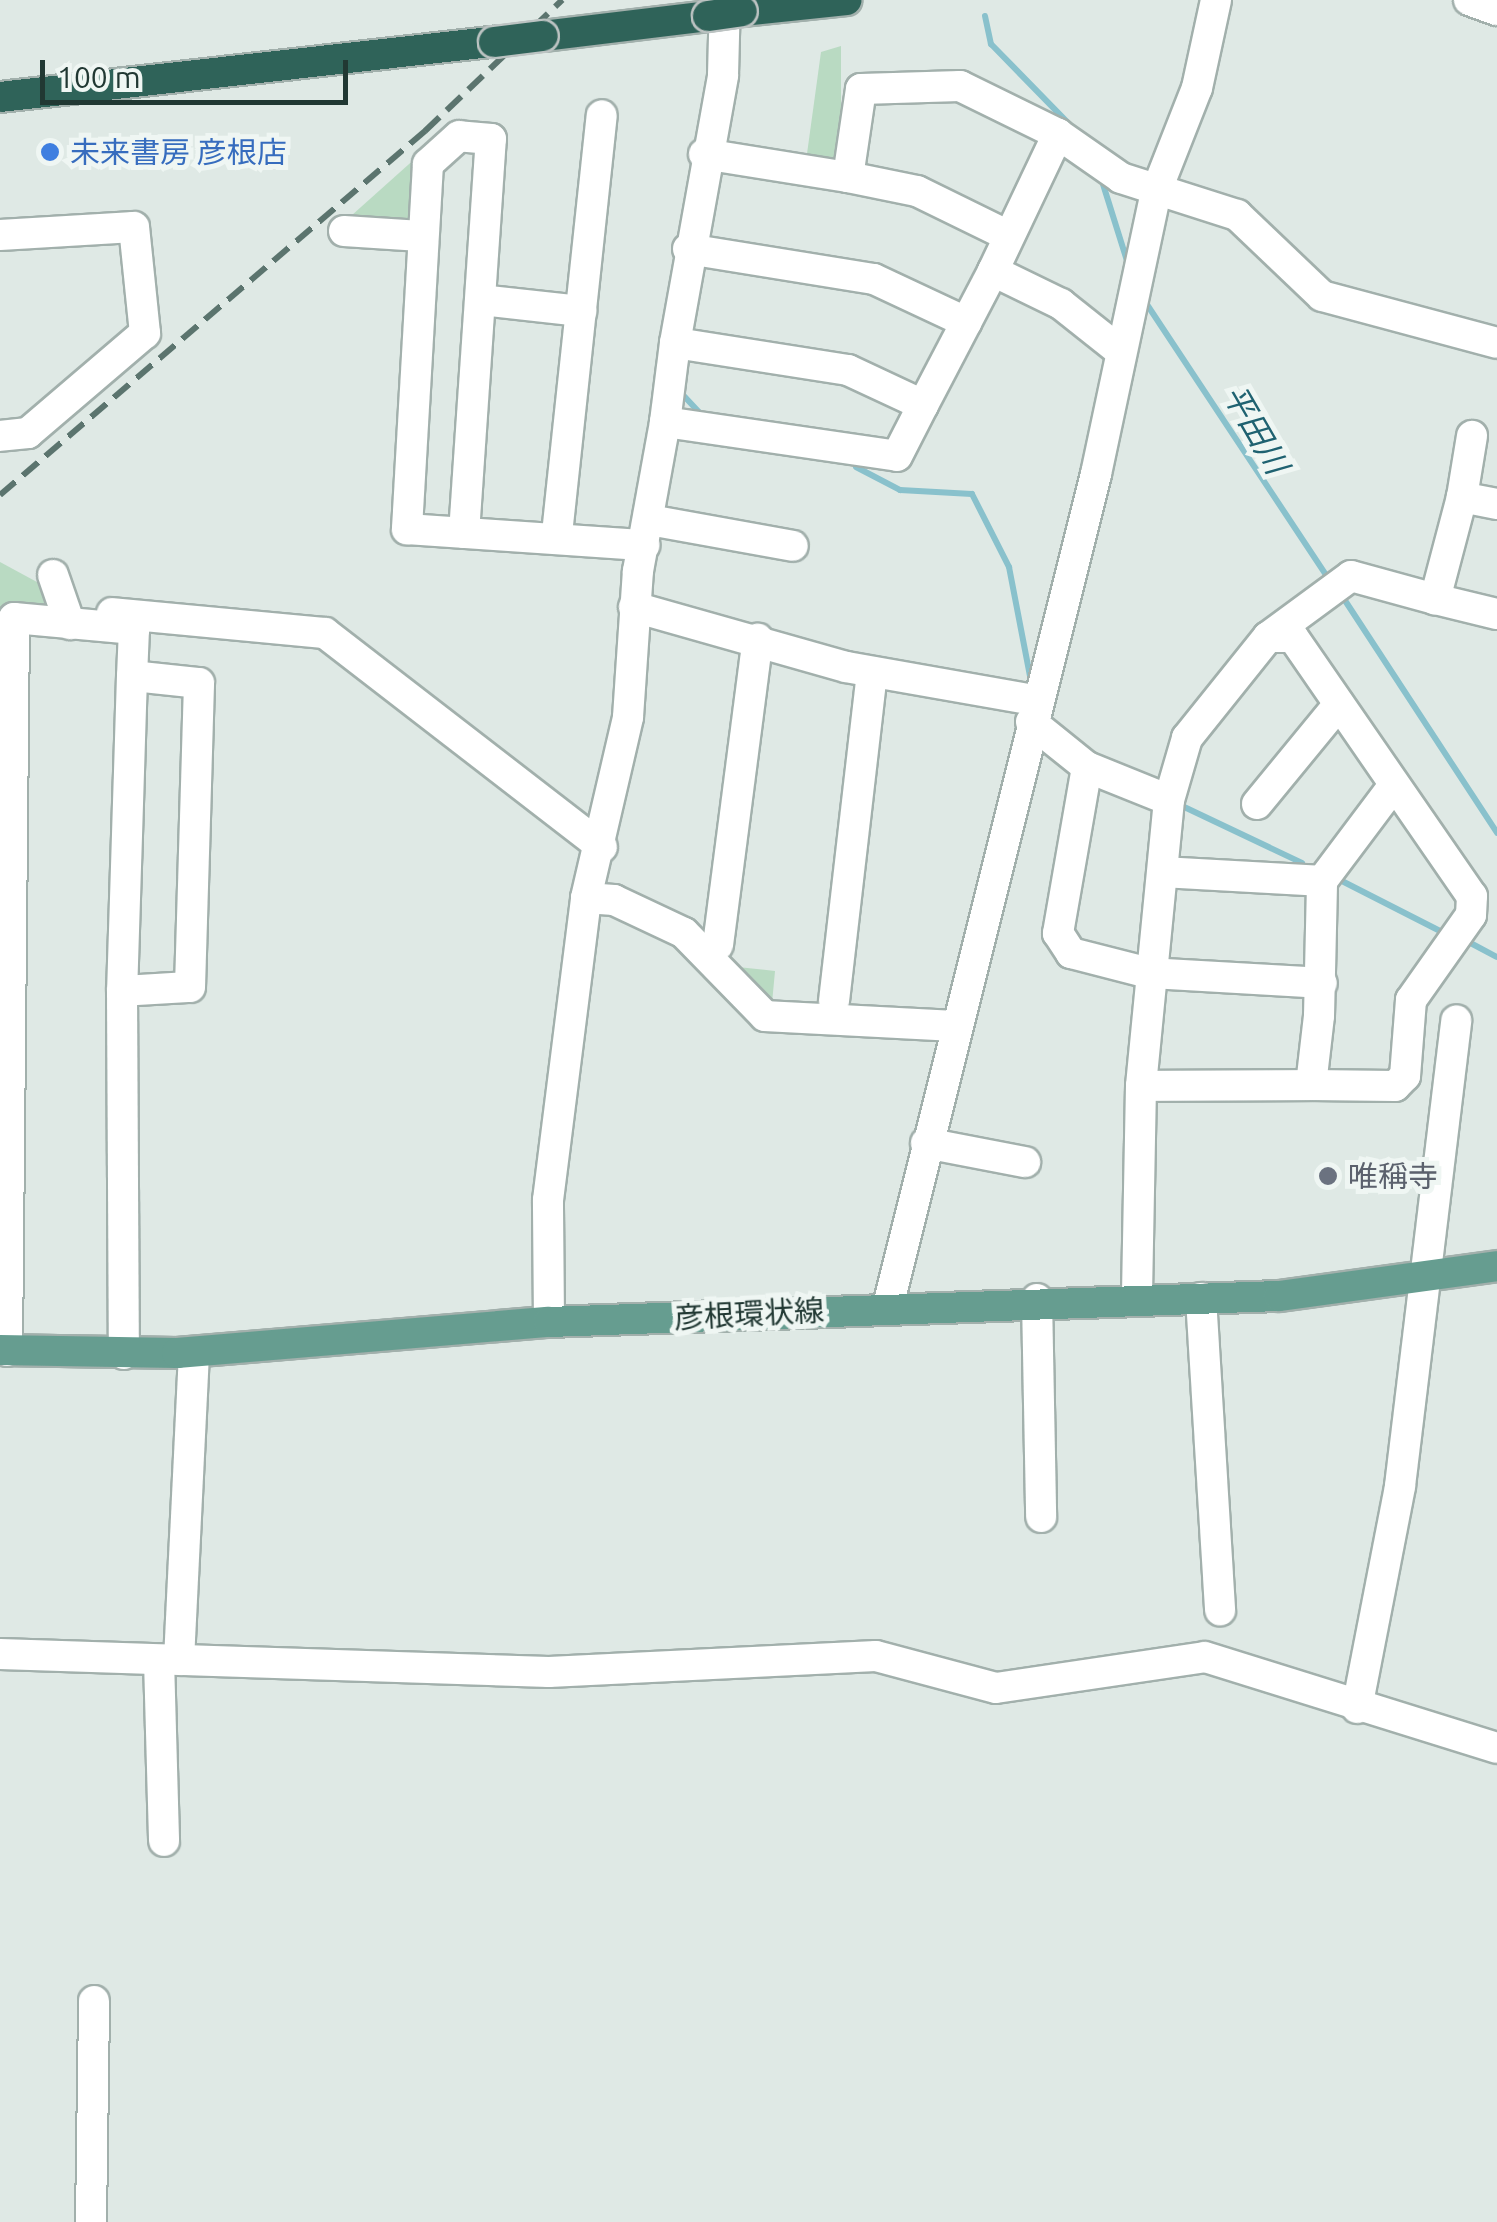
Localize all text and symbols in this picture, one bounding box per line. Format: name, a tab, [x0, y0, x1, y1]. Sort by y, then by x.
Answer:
scale bar	[45, 40, 352, 102]
text: 100 m	[57, 60, 141, 94]
place label: 未来書房 彦根店	[70, 134, 287, 170]
marker: 未来書房 彦根店	[39, 141, 61, 163]
water label: 平田川	[1215, 378, 1297, 480]
place label: 唯稱寺	[1348, 1158, 1438, 1194]
marker: 唯稱寺	[1317, 1165, 1339, 1187]
street label: 彦根環状線	[673, 1292, 825, 1336]

